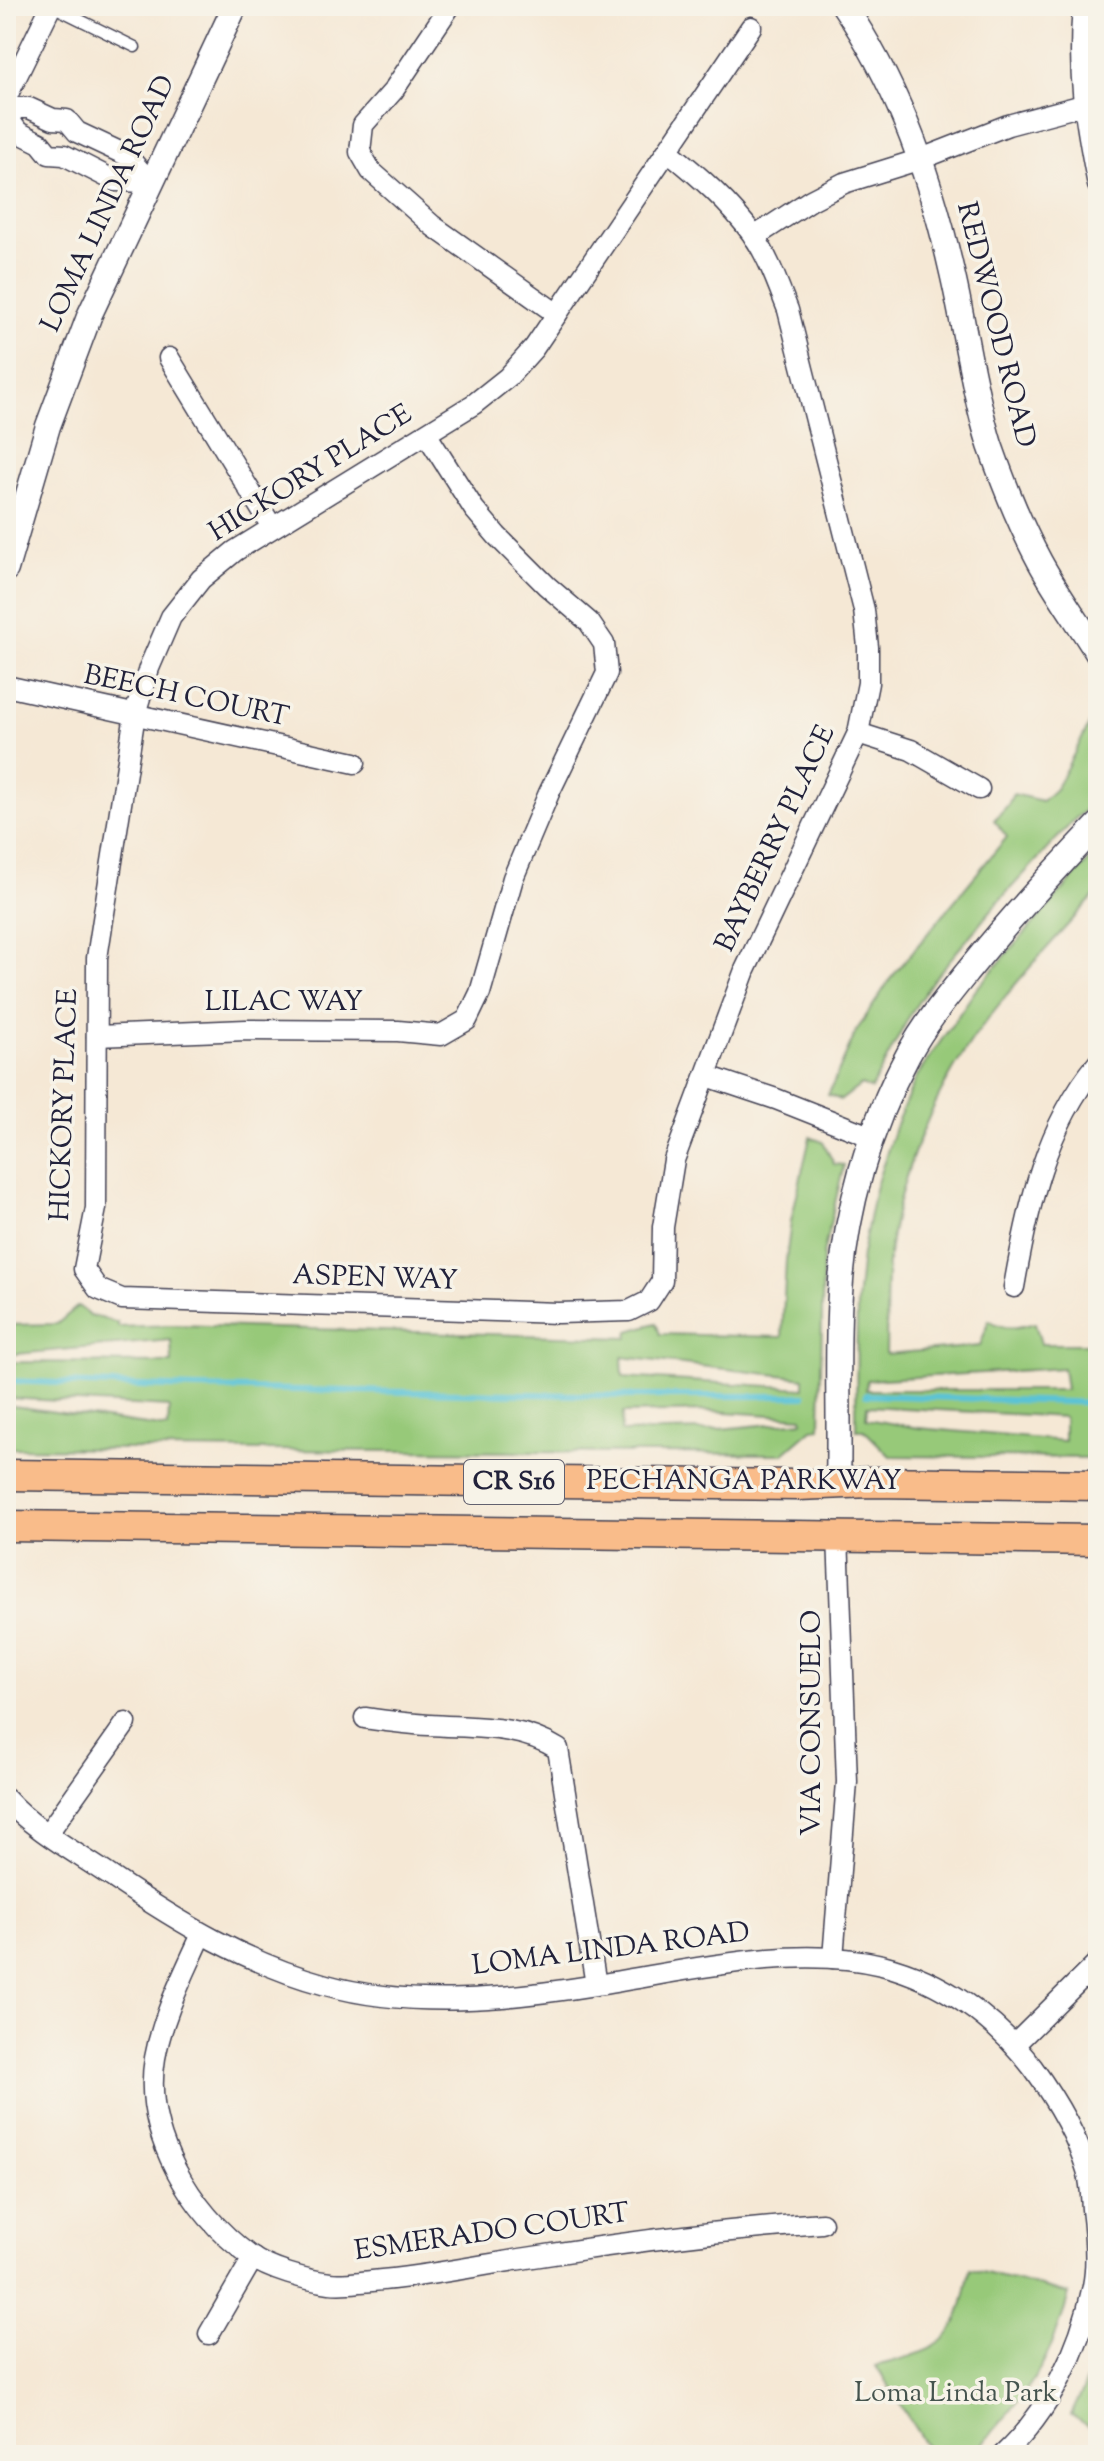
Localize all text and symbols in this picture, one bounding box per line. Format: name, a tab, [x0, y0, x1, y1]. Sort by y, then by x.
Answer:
street label: LOMA LINDA ROAD	[32, 69, 186, 339]
street label: REDWOOD ROAD	[945, 198, 1045, 452]
street label: HICKORY PLACE	[202, 395, 420, 553]
street label: BEECH COURT	[80, 656, 293, 738]
street label: BAYBERRY PLACE	[706, 719, 846, 959]
street label: LILAC WAY	[205, 983, 363, 1023]
street label: HICKORY PLACE	[41, 988, 89, 1222]
street label: ASPEN WAY	[291, 1256, 459, 1302]
road number: CR S16	[464, 1460, 564, 1504]
street label: PECHANGA PARKWAY	[586, 1462, 902, 1502]
street label: VIA CONSUELO	[793, 1610, 833, 1836]
street label: LOMA LINDA ROAD	[470, 1913, 752, 1987]
street label: ESMERADO COURT	[352, 2194, 632, 2272]
park label: Loma Linda Park	[854, 2374, 1058, 2414]

